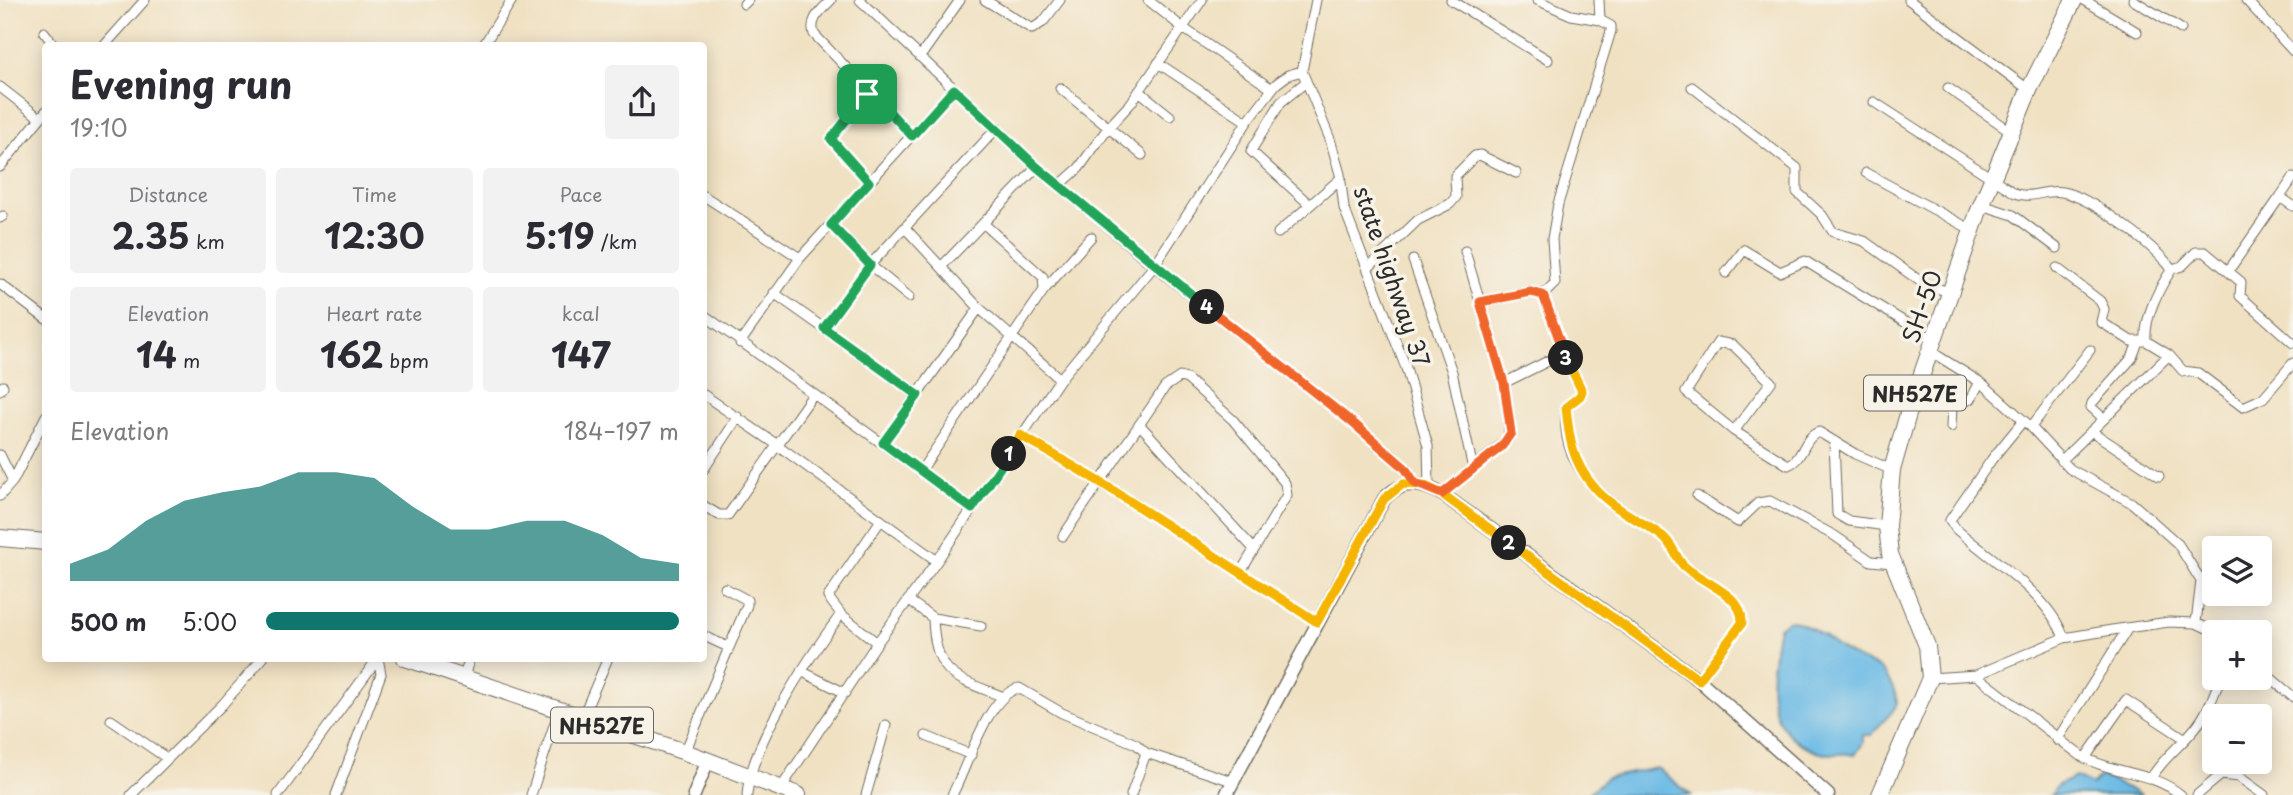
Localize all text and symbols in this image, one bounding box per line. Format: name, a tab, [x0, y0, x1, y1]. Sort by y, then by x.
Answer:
text: Evening run	[70, 55, 292, 112]
pin	[837, 64, 897, 124]
button: share	[605, 65, 679, 139]
icon: arrive	[848, 75, 886, 113]
text: 19:10	[70, 110, 127, 145]
text: Distance	[128, 180, 208, 208]
text: Time	[352, 180, 397, 208]
text: Pace	[559, 180, 602, 208]
street label: state highway 37	[1346, 181, 1440, 371]
text: 2.35	[112, 208, 190, 261]
text: 12:30	[324, 208, 425, 261]
text: 5:19	[524, 208, 595, 261]
text: km	[190, 227, 225, 255]
text: /km	[595, 227, 637, 255]
street label: SH-50	[1892, 265, 1950, 347]
pin: 4	[1190, 290, 1224, 324]
text: 4	[1200, 292, 1213, 320]
text: Elevation	[127, 299, 209, 327]
text: Heart rate	[327, 299, 422, 327]
text: kcal	[562, 299, 600, 327]
text: 14	[136, 327, 177, 380]
text: 162	[320, 327, 383, 380]
text: 147	[551, 327, 611, 380]
pin: 3	[1548, 340, 1584, 376]
text: 3	[1559, 343, 1572, 371]
text: m	[177, 346, 200, 374]
text: bpm	[383, 346, 429, 374]
road number: NH527E	[1864, 376, 1966, 410]
text: Elevation	[70, 413, 169, 448]
text: 184–197 m	[564, 413, 679, 448]
pin: 1	[992, 436, 1026, 472]
text: 1	[1004, 439, 1013, 467]
pin: 2	[1492, 526, 1526, 560]
text: 2	[1502, 528, 1515, 556]
map controls	[2202, 536, 2272, 774]
button: layers	[2202, 536, 2272, 606]
text: 500 m	[70, 604, 147, 639]
text: 5:00	[182, 604, 237, 639]
button: +	[2202, 620, 2272, 690]
button: −	[2202, 704, 2272, 774]
road number: NH527E	[551, 708, 653, 742]

